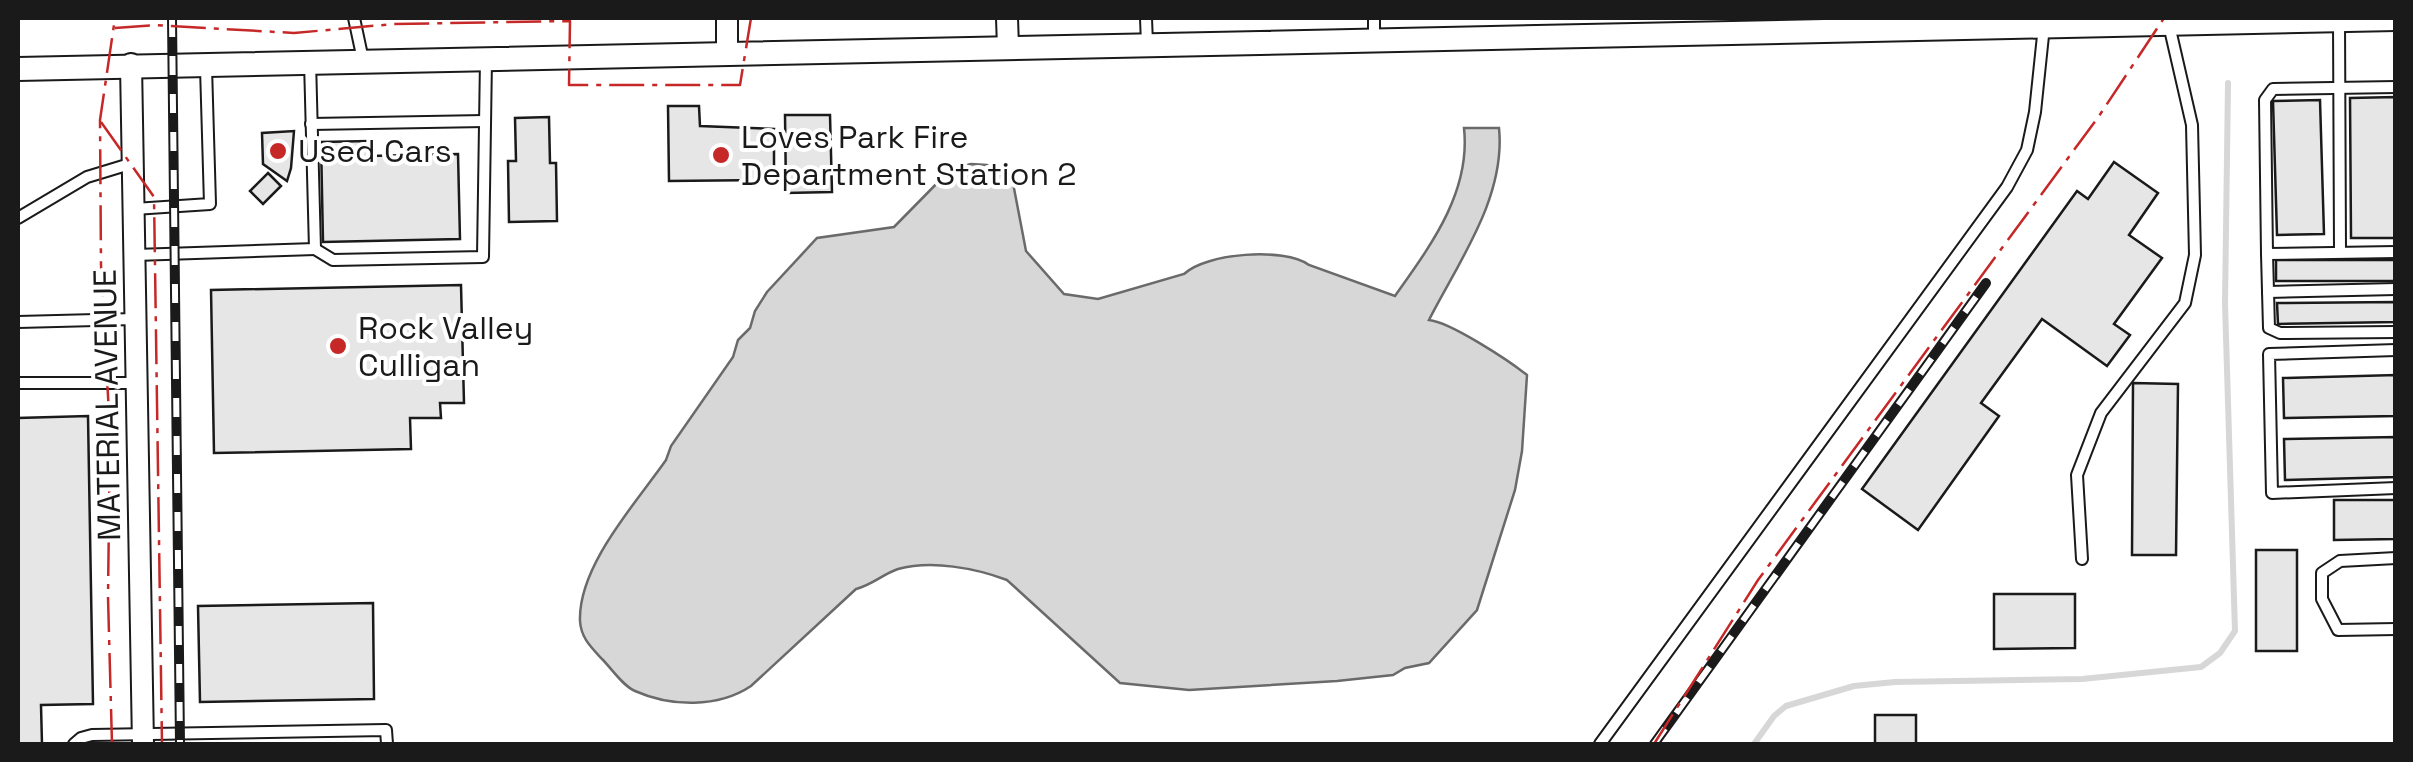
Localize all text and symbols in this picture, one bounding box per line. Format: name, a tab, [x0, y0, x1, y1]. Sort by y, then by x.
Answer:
place label: Loves Park Fire Department Station 2	[741, 117, 1077, 194]
place label: Used Cars	[298, 131, 452, 171]
marker: Used Cars	[267, 140, 289, 162]
marker: Loves Park Fire Department Station 2	[710, 144, 732, 166]
street label: MATERIAL AVENUE	[85, 269, 129, 541]
place label: Rock Valley Culligan	[358, 308, 533, 385]
marker: Rock Valley Culligan	[327, 335, 349, 357]

